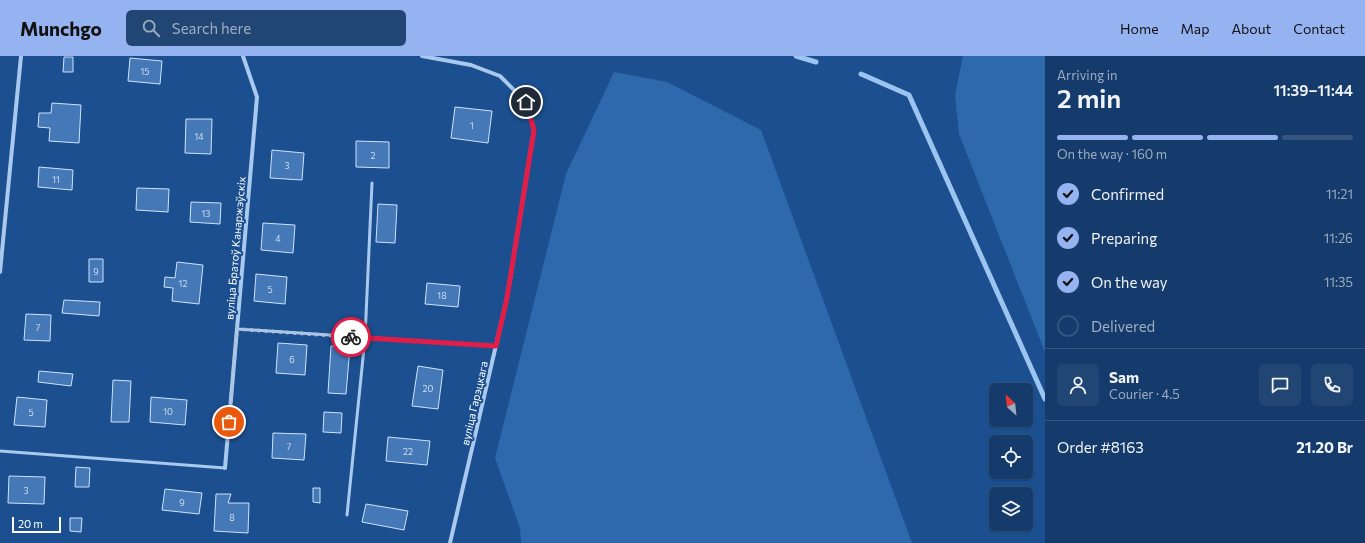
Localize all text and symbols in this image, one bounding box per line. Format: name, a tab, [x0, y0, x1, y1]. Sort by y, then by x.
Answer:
search box	[126, 10, 406, 46]
text: Munchgo	[20, 17, 102, 40]
icon: search	[140, 17, 162, 39]
text: Search here	[172, 19, 251, 37]
text: Home	[1120, 20, 1159, 37]
text: Map	[1181, 20, 1209, 37]
text: About	[1231, 20, 1271, 37]
text: Contact	[1293, 20, 1345, 37]
house number: 15	[140, 66, 150, 77]
text: Arriving in	[1057, 67, 1117, 83]
text: 11:39–11:44	[1273, 81, 1353, 99]
text: 2 min	[1057, 82, 1121, 113]
pin	[509, 85, 543, 119]
icon: home	[515, 91, 537, 113]
house number: 1	[470, 120, 474, 131]
house number: 14	[194, 131, 204, 142]
text: On the way · 160 m	[1057, 146, 1167, 162]
house number: 2	[371, 150, 376, 161]
house number: 3	[284, 160, 290, 171]
house number: 11	[52, 174, 60, 185]
street label: вуліца Братоў Канаржэўскіх	[222, 176, 248, 320]
icon: check	[1057, 183, 1079, 205]
text: Confirmed	[1091, 185, 1164, 203]
text: 11:21	[1326, 186, 1353, 202]
house number: 13	[202, 208, 210, 219]
icon: check	[1057, 227, 1079, 249]
text: Preparing	[1091, 229, 1157, 247]
text: 11:26	[1324, 230, 1353, 246]
house number: 4	[275, 233, 281, 244]
house number: 9	[93, 266, 99, 277]
icon: check	[1057, 271, 1079, 293]
text: On the way	[1091, 273, 1168, 291]
text: 11:35	[1324, 274, 1353, 290]
house number: 12	[179, 278, 187, 289]
house number: 5	[267, 284, 273, 295]
house number: 18	[437, 290, 447, 301]
courier	[331, 317, 371, 357]
text: Delivered	[1091, 317, 1155, 335]
house number: 7	[36, 322, 41, 333]
icon: bike	[340, 326, 362, 348]
house number: 6	[289, 354, 295, 365]
street label: вуліца Гарэцкага	[458, 360, 490, 446]
button: person	[1057, 364, 1099, 406]
button: chat	[1259, 364, 1301, 406]
button: phone	[1311, 364, 1353, 406]
text: Sam	[1109, 368, 1139, 386]
house number: 20	[423, 383, 434, 394]
north arrow	[989, 383, 1033, 427]
map controls	[989, 383, 1033, 531]
text: Courier · 4.5	[1109, 386, 1180, 402]
pin	[212, 405, 246, 439]
house number: 10	[163, 406, 173, 417]
house number: 5	[28, 407, 34, 418]
icon: bag	[218, 411, 240, 433]
button: locate	[989, 435, 1033, 479]
text: Order #8163	[1057, 438, 1144, 456]
text: 21.20 Br	[1296, 438, 1353, 456]
house number: 7	[287, 441, 292, 452]
house number: 22	[403, 446, 413, 457]
house number: 3	[23, 485, 29, 496]
button: layers	[989, 487, 1033, 531]
house number: 9	[179, 497, 185, 508]
house number: 8	[229, 512, 235, 523]
scale bar	[12, 515, 61, 534]
text: 20 m	[18, 517, 43, 530]

